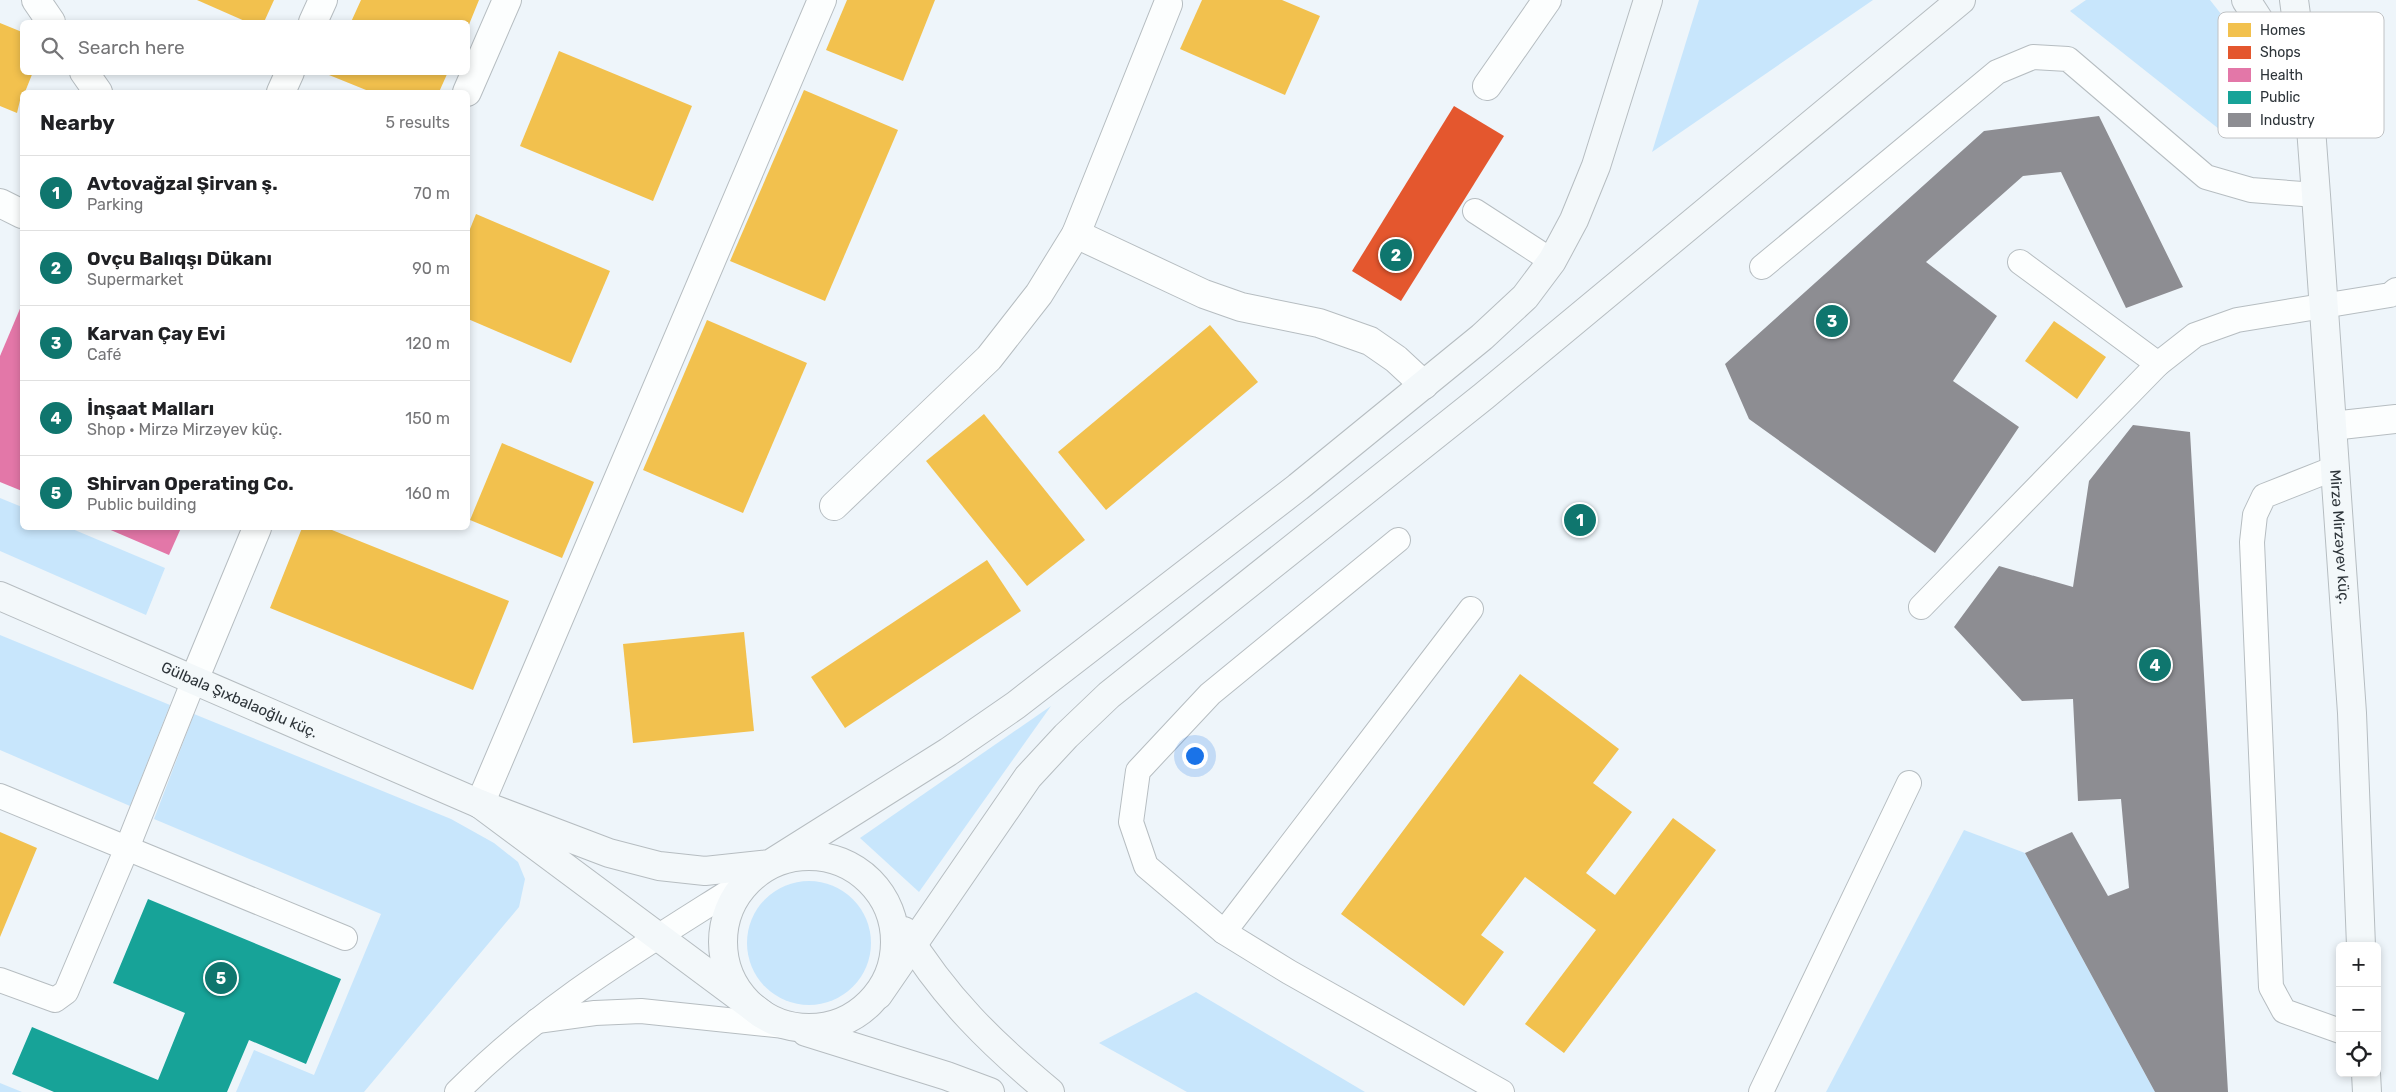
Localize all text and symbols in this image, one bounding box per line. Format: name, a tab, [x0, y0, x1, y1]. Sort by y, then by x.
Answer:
legend	[2218, 12, 2384, 138]
search box	[20, 20, 470, 75]
text: Homes	[2260, 22, 2305, 39]
icon: search	[38, 34, 66, 62]
text: Search here	[78, 36, 185, 59]
text: Shops	[2260, 44, 2301, 61]
text: Health	[2260, 67, 2303, 84]
text: Public	[2260, 89, 2301, 106]
text: Nearby	[40, 110, 115, 135]
text: Industry	[2260, 112, 2315, 129]
text: 5 results	[386, 113, 450, 132]
text: Avtovağzal Şirvan ş.	[87, 172, 278, 195]
text: 1	[52, 184, 60, 203]
text: 70 m	[413, 184, 450, 203]
text: Parking	[87, 195, 143, 214]
pin: 2	[1380, 236, 1412, 274]
text: Ovçu Balıqşı Dükanı	[87, 247, 272, 270]
text: 2	[51, 259, 61, 278]
text: 90 m	[412, 259, 450, 278]
text: Supermarket	[87, 270, 183, 289]
pin: 3	[1816, 302, 1848, 340]
text: Karvan Çay Evi	[87, 322, 226, 345]
text: 3	[51, 334, 61, 353]
text: 120 m	[405, 334, 450, 353]
text: Café	[87, 345, 121, 364]
text: İnşaat Malları	[87, 397, 214, 420]
text: 4	[51, 409, 61, 428]
text: 150 m	[405, 409, 450, 428]
text: Shop · Mirzə Mirzəyev küç.	[87, 420, 282, 439]
street label: Mirzə Mirzəyev küç.	[2326, 469, 2353, 605]
text: Shirvan Operating Co.	[87, 472, 294, 495]
text: 5	[51, 484, 61, 503]
text: 160 m	[405, 484, 450, 503]
text: Public building	[87, 495, 197, 514]
pin: 1	[1564, 501, 1596, 539]
pin: 4	[2139, 646, 2171, 684]
street label: Gülbala Şıxbalaoğlu küç.	[158, 658, 320, 742]
your location	[1182, 743, 1208, 769]
map controls	[2336, 942, 2381, 1077]
button: +	[2336, 942, 2381, 987]
pin: 5	[205, 959, 237, 997]
button: −	[2336, 987, 2381, 1032]
button: locate	[2336, 1032, 2381, 1077]

